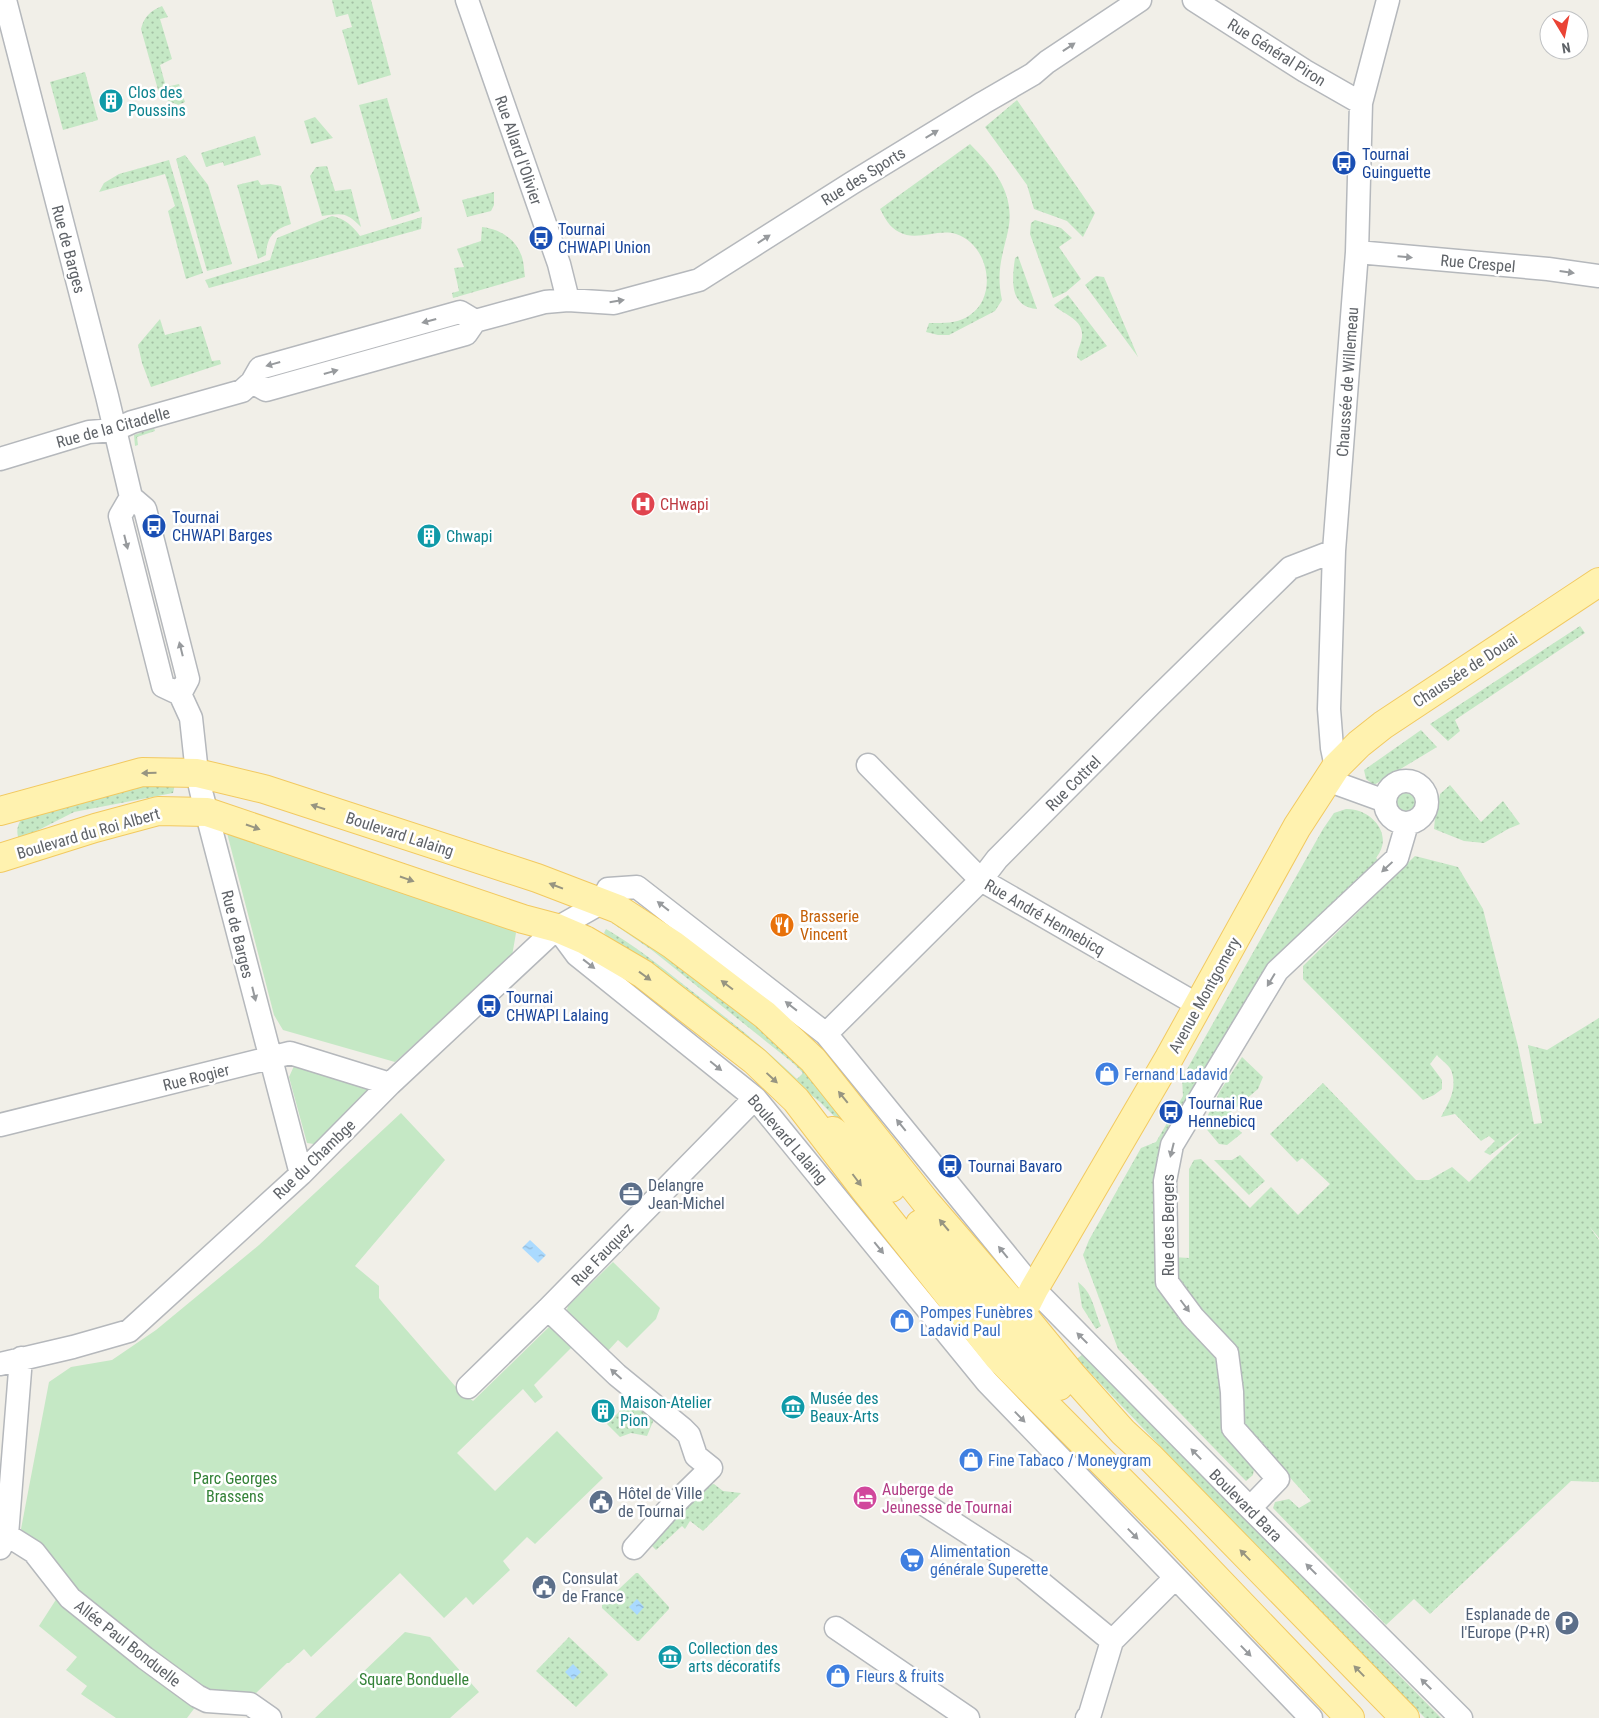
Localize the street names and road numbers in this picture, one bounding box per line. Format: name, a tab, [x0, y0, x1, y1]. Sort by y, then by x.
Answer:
street label: Rue Général Piron	[1224, 15, 1329, 90]
street label: Rue Allard l'Olivier	[491, 93, 546, 207]
street label: Rue des Sports	[818, 143, 909, 210]
street label: Rue de Barges	[48, 203, 89, 295]
street label: Rue Crespel	[1440, 251, 1516, 276]
street label: Chaussée de Willemeau	[1333, 306, 1362, 458]
street label: Rue de la Citadelle	[54, 403, 172, 452]
street label: Chaussée de Douai	[1409, 630, 1521, 711]
street label: Rue Cottrel	[1042, 752, 1105, 815]
street label: Boulevard du Roi Albert	[14, 804, 162, 863]
street label: Boulevard Lalaing	[344, 808, 456, 861]
street label: Rue André Hennebicq	[981, 875, 1108, 960]
street label: Rue de Barges	[217, 888, 258, 980]
street label: Avenue Montgomery	[1165, 934, 1244, 1056]
street label: Rue Rogier	[161, 1060, 231, 1095]
street label: Boulevard Lalaing	[744, 1091, 832, 1188]
street label: Rue du Chambge	[269, 1116, 359, 1203]
street label: Rue des Bergers	[1159, 1174, 1178, 1276]
street label: Rue Fauquez	[568, 1219, 637, 1290]
street label: Boulevard Bara	[1205, 1465, 1286, 1546]
street label: Allée Paul Bonduelle	[71, 1596, 184, 1691]

